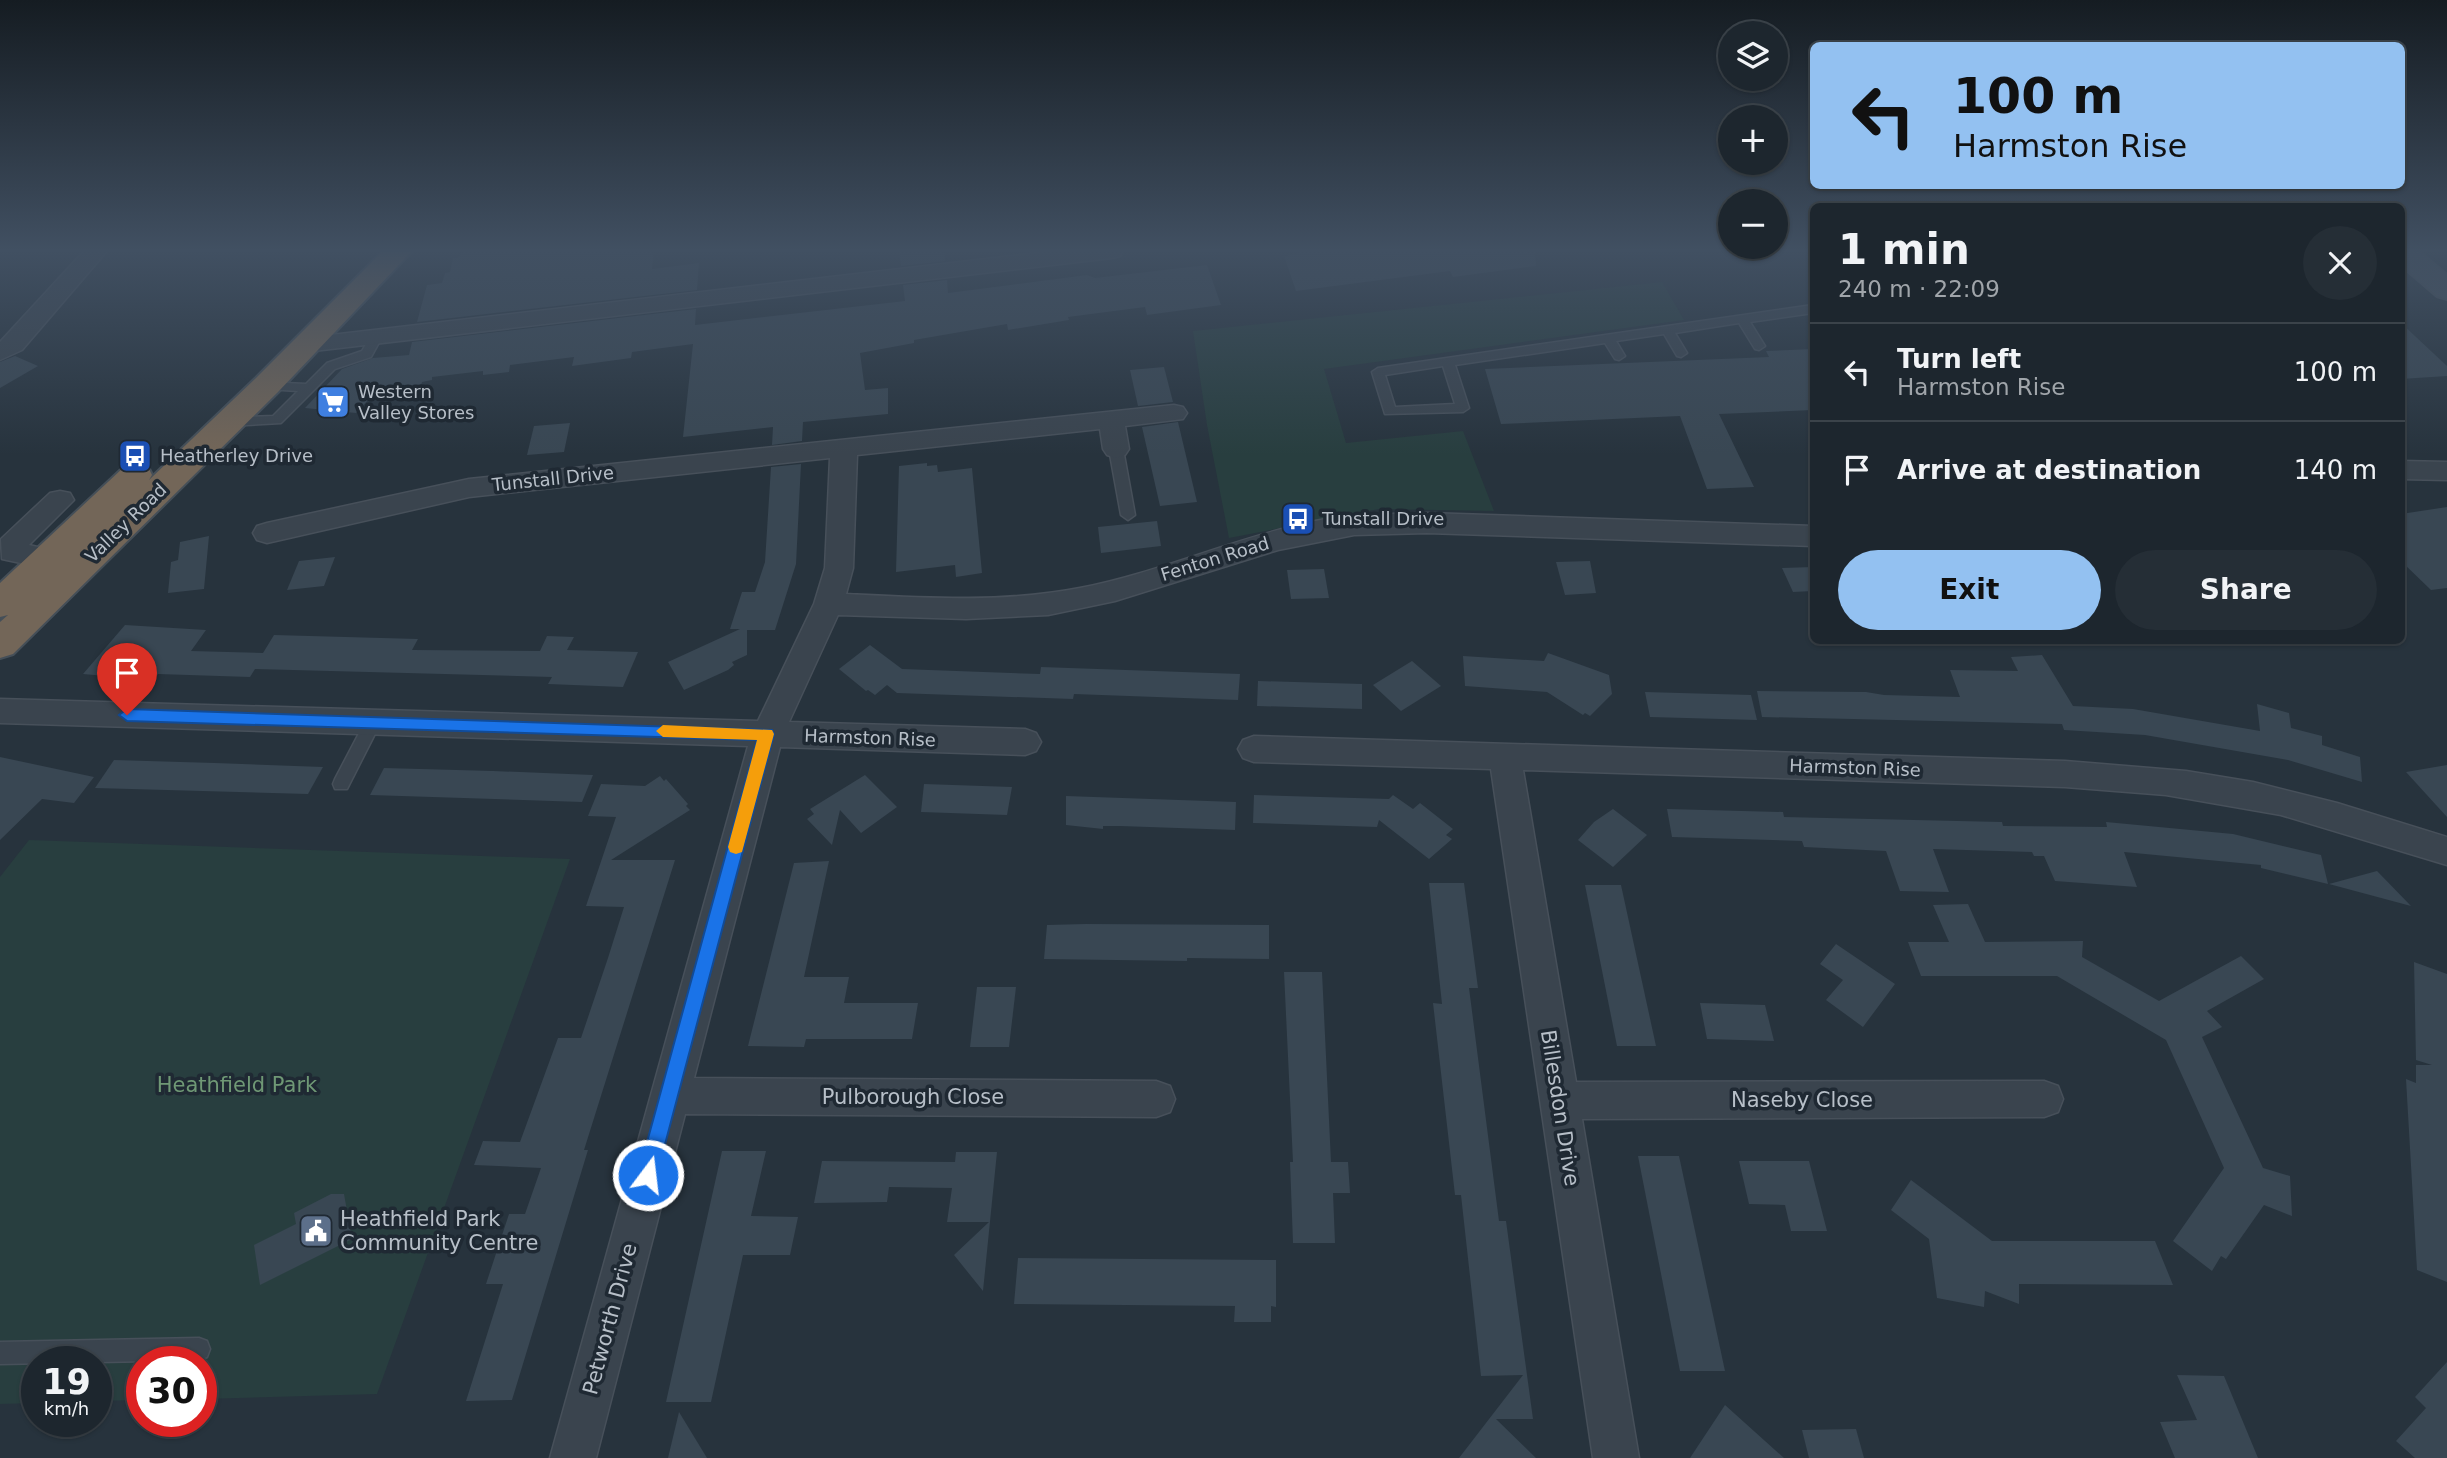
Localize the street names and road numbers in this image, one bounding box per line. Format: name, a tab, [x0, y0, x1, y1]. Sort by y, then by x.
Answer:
street label: Tunstall Drive	[490, 462, 615, 495]
street label: Valley Road	[81, 479, 171, 567]
street label: Fenton Road	[1158, 532, 1272, 585]
street label: Harmston Rise	[804, 725, 936, 750]
street label: Harmston Rise	[1789, 755, 1921, 780]
street label: Billesdon Drive	[1536, 1028, 1584, 1188]
street label: Pulborough Close	[822, 1085, 1004, 1109]
street label: Naseby Close	[1731, 1088, 1873, 1112]
street label: Petworth Drive	[578, 1241, 642, 1397]

